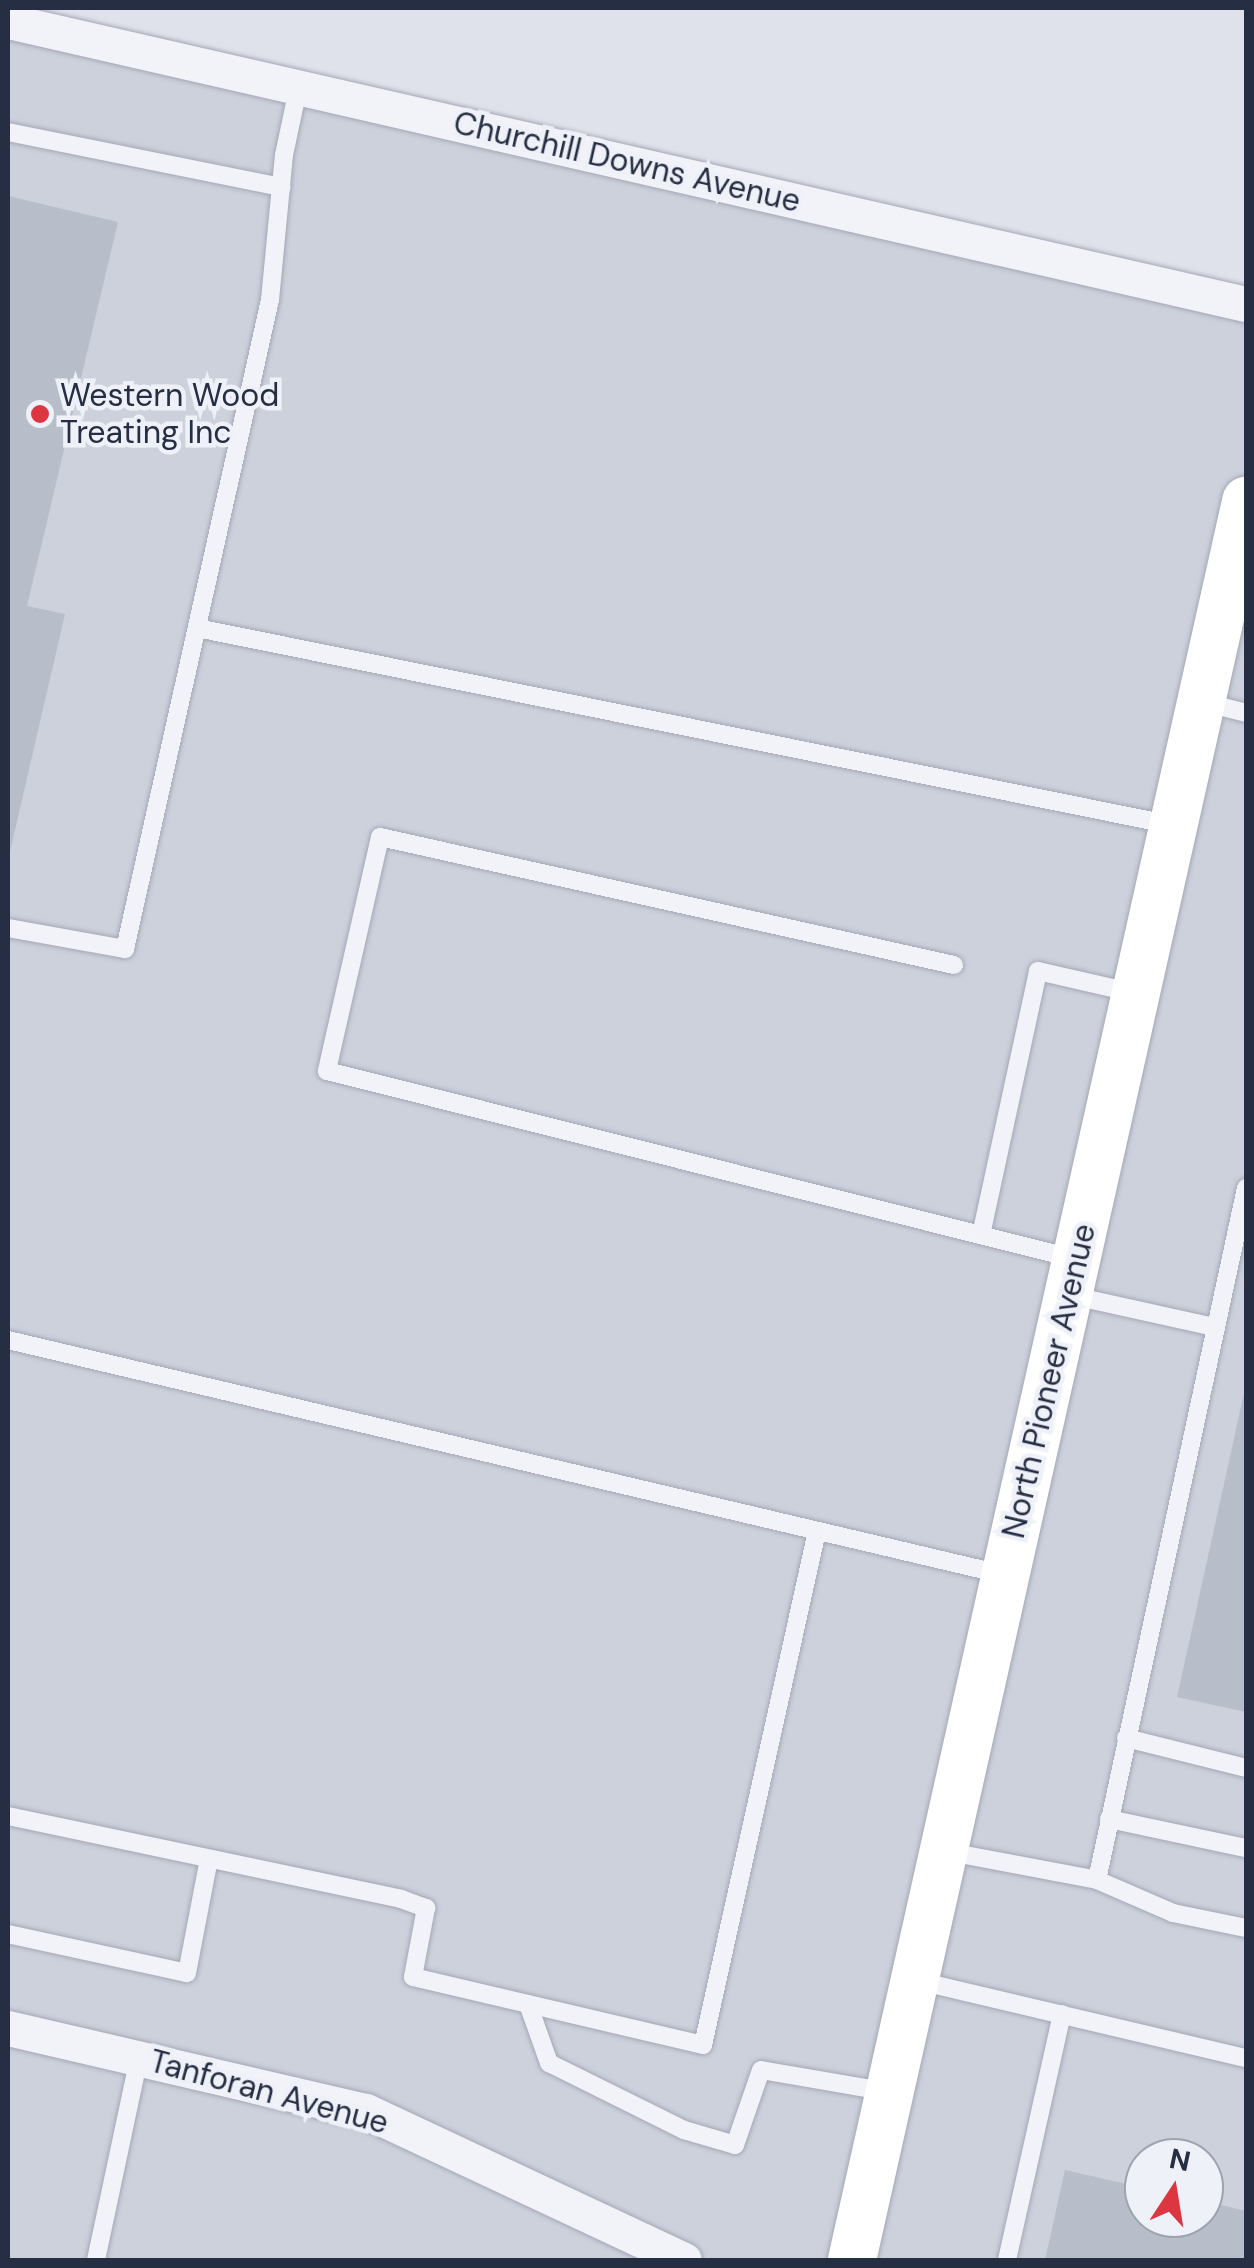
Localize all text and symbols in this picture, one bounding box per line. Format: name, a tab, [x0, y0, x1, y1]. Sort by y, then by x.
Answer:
street label: Churchill Downs Avenue	[450, 103, 804, 221]
place label: Western Wood Treating Inc	[60, 377, 279, 452]
marker: Western Wood Treating Inc	[29, 403, 51, 425]
street label: North Pioneer Avenue	[994, 1220, 1104, 1542]
street label: Tanforan Avenue	[145, 2042, 393, 2142]
north arrow	[1124, 2138, 1224, 2238]
text: N	[1166, 2140, 1194, 2180]

